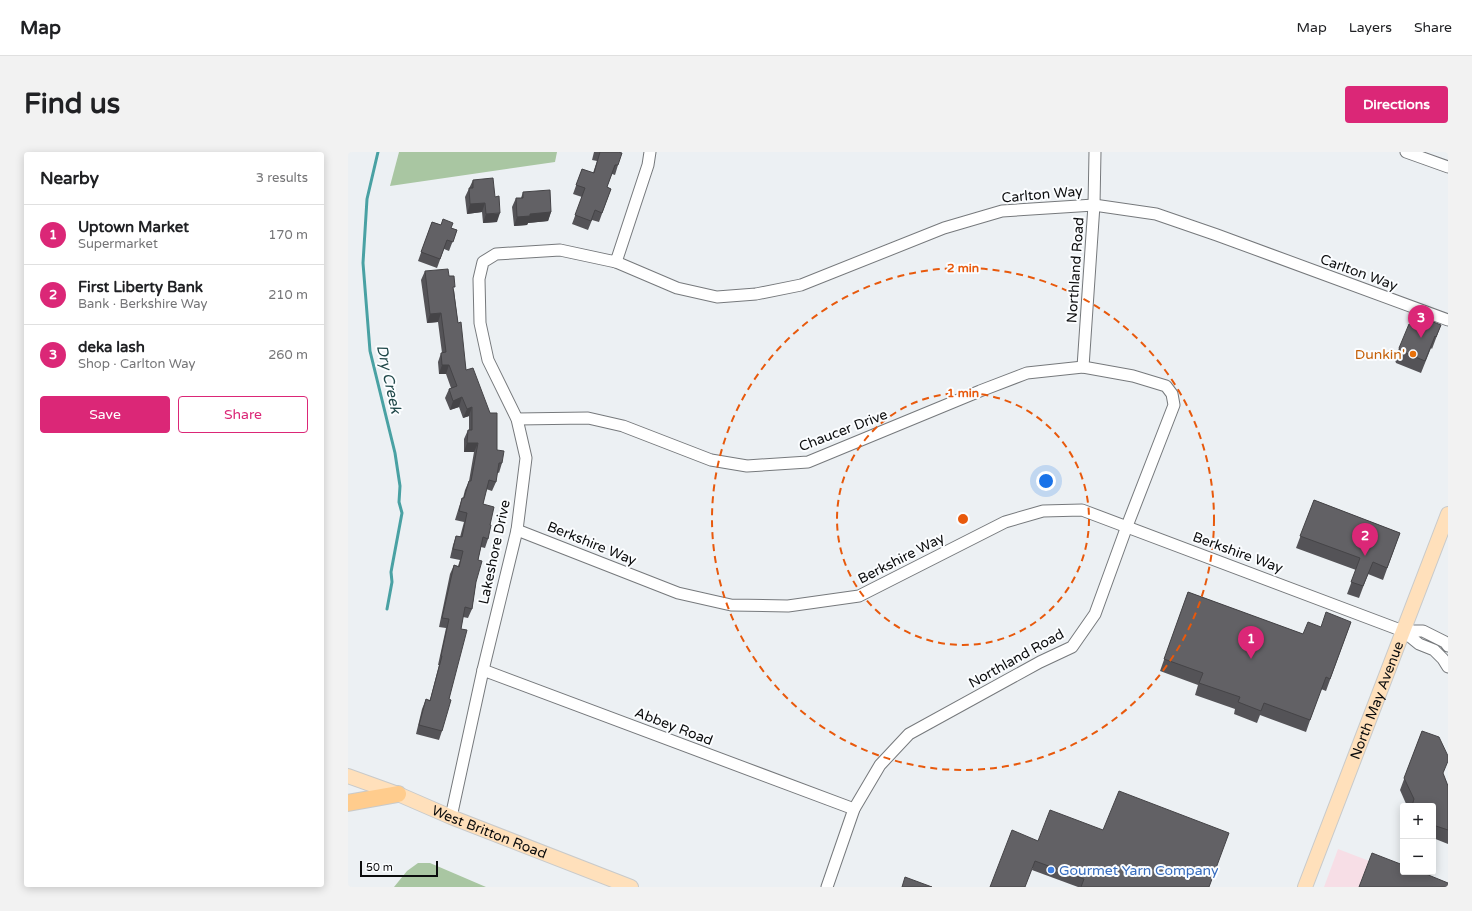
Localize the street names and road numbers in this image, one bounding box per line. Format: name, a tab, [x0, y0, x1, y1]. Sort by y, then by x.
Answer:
street label: Carlton Way	[1001, 182, 1084, 207]
street label: Northland Road	[1063, 216, 1088, 324]
street label: Carlton Way	[1318, 251, 1400, 295]
street label: Chaucer Drive	[797, 406, 890, 455]
street label: Lakeshore Drive	[475, 498, 514, 606]
street label: Berkshire Way	[545, 518, 639, 569]
street label: Berkshire Way	[1190, 528, 1286, 577]
street label: Berkshire Way	[855, 529, 948, 588]
street label: Northland Road	[966, 625, 1067, 692]
street label: North May Avenue	[1347, 639, 1407, 762]
street label: Abbey Road	[632, 704, 715, 749]
street label: West Britton Road	[429, 802, 549, 862]

